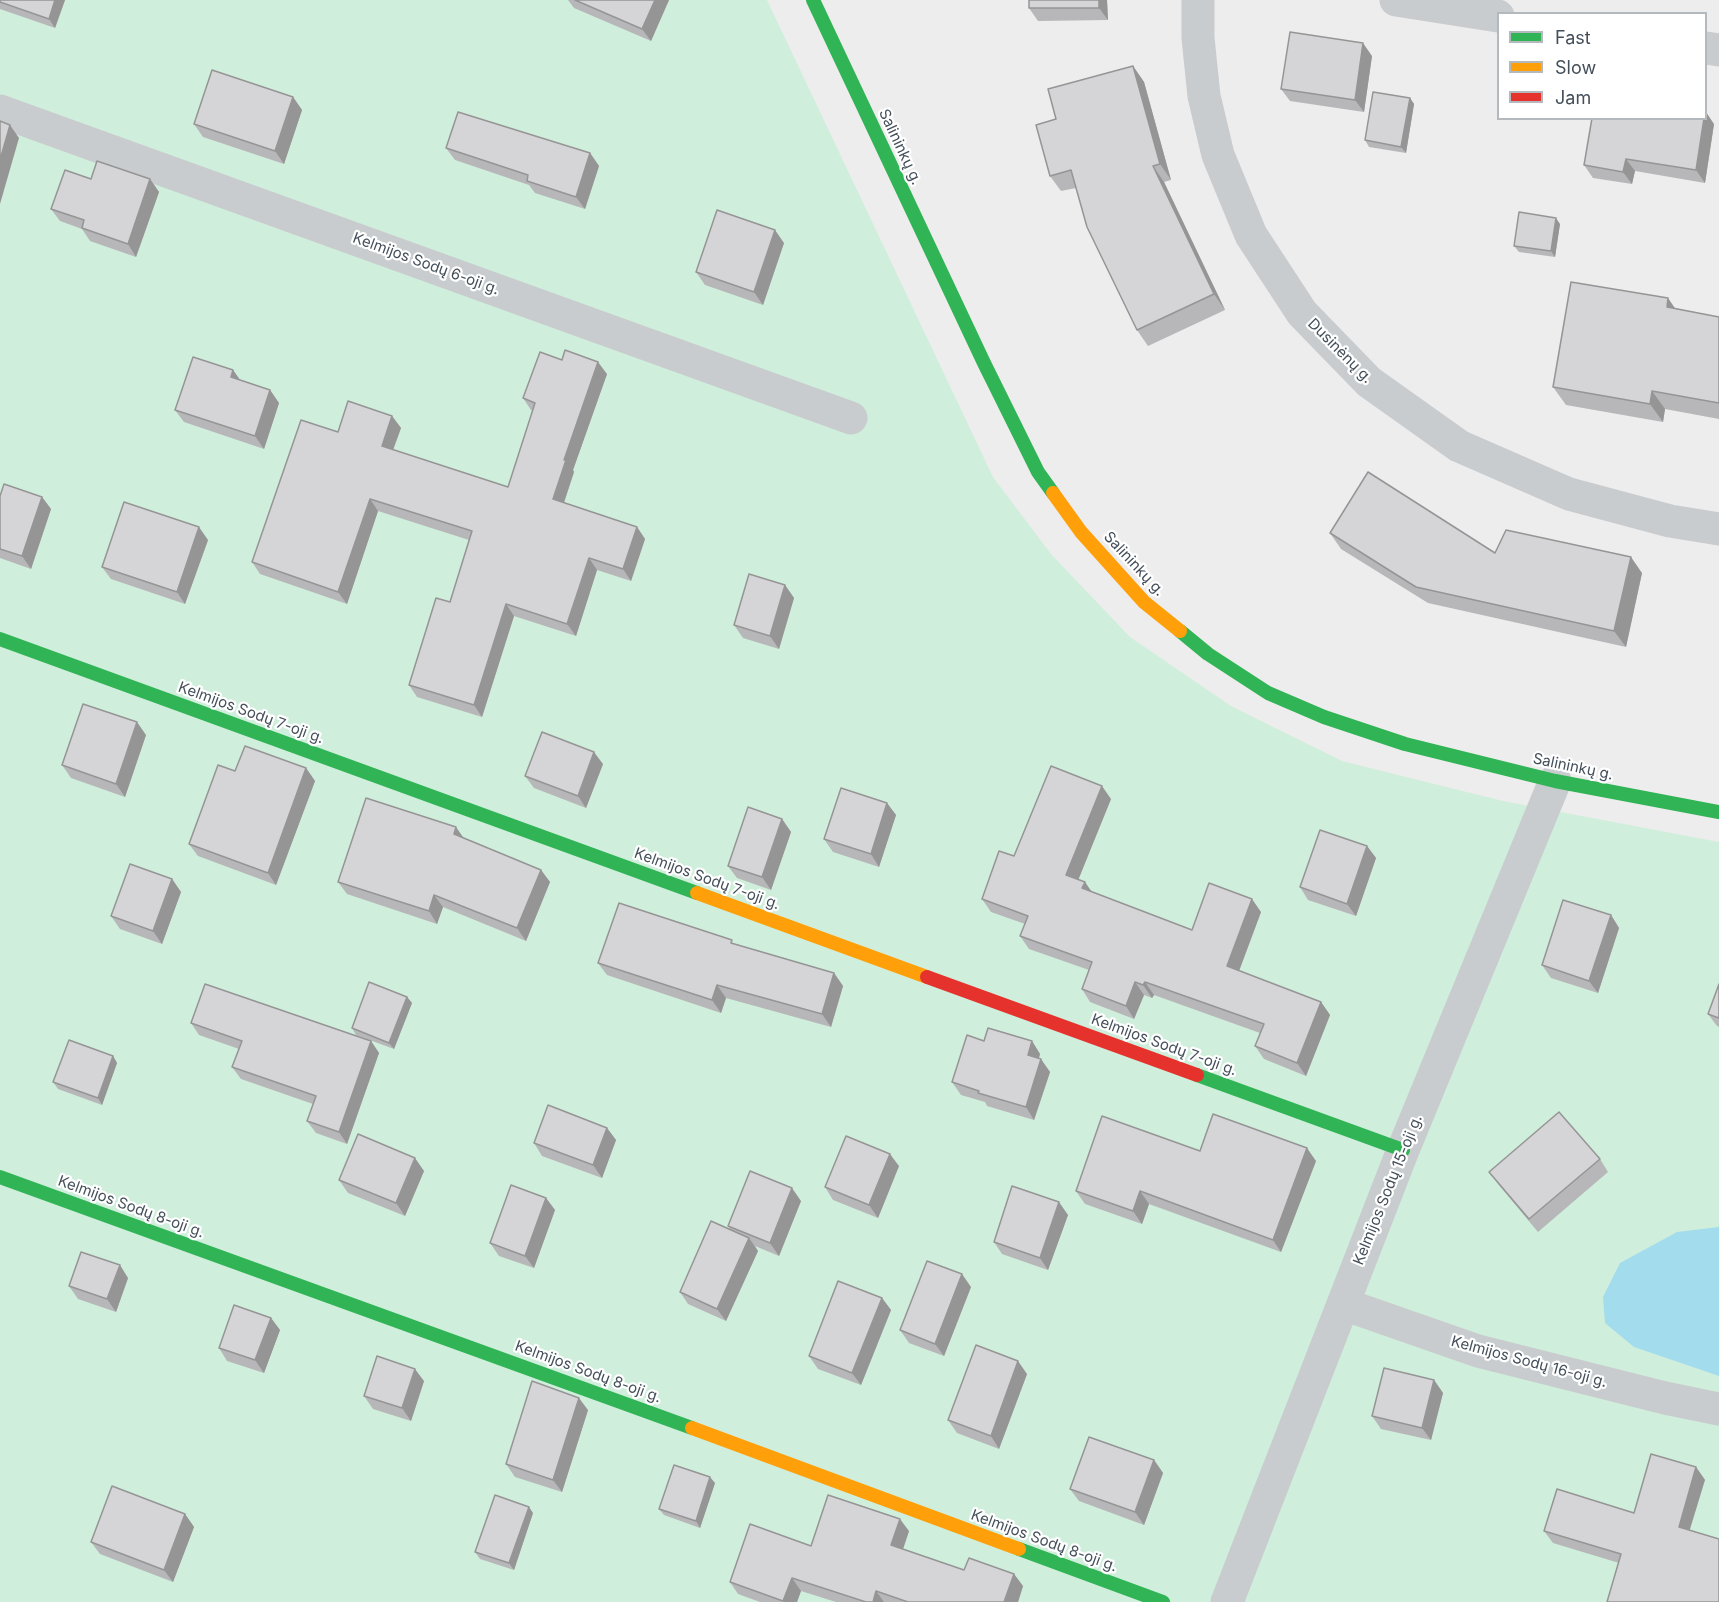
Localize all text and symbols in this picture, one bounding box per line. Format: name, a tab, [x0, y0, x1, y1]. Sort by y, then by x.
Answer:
legend	[1497, 12, 1707, 120]
text: Fast	[1555, 27, 1591, 48]
text: Slow	[1555, 57, 1596, 78]
text: Jam	[1555, 87, 1591, 108]
street label: Salininkų g.	[875, 106, 925, 188]
street label: Kelmijos Sodų 6-oji g.	[350, 229, 502, 299]
street label: Dusinėnų g.	[1304, 315, 1376, 387]
street label: Salininkų g.	[1100, 528, 1168, 600]
street label: Kelmijos Sodų 7-oji g.	[176, 678, 326, 748]
street label: Salininkų g.	[1531, 750, 1615, 784]
street label: Kelmijos Sodų 7-oji g.	[632, 844, 782, 914]
street label: Kelmijos Sodų 7-oji g.	[1089, 1010, 1239, 1080]
street label: Kelmijos Sodų 15-oji g.	[1350, 1112, 1426, 1268]
street label: Kelmijos Sodų 8-oji g.	[55, 1172, 207, 1242]
street label: Kelmijos Sodų 16-oji g.	[1449, 1333, 1609, 1391]
street label: Kelmijos Sodų 8-oji g.	[512, 1337, 664, 1407]
street label: Kelmijos Sodų 8-oji g.	[968, 1506, 1120, 1576]

